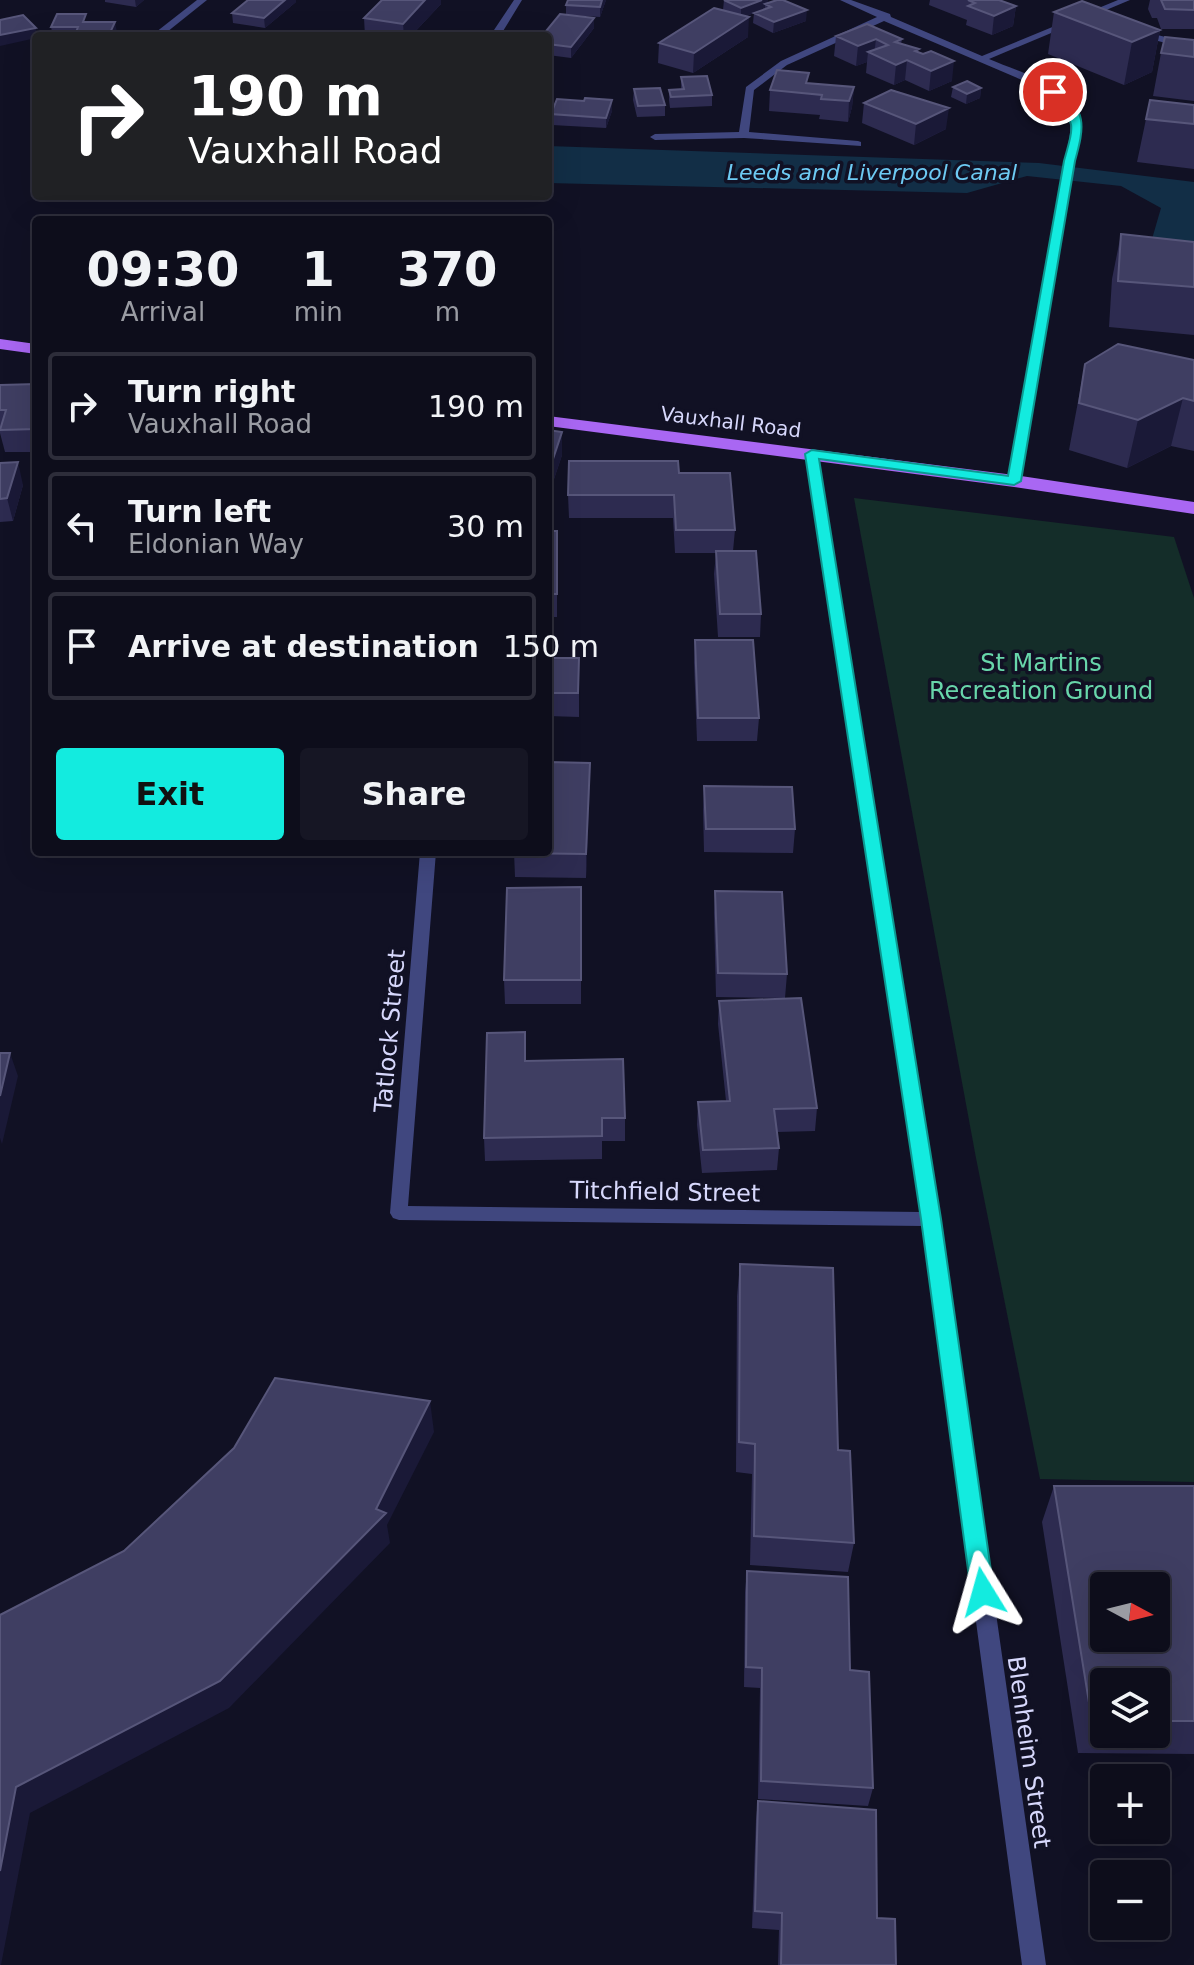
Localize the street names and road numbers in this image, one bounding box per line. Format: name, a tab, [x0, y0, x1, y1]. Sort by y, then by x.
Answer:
street label: Vauxhall Road	[659, 401, 803, 443]
street label: Tatlock Street	[369, 948, 411, 1115]
street label: Titchfield Street	[568, 1176, 761, 1208]
street label: Blenheim Street	[1002, 1654, 1056, 1850]

